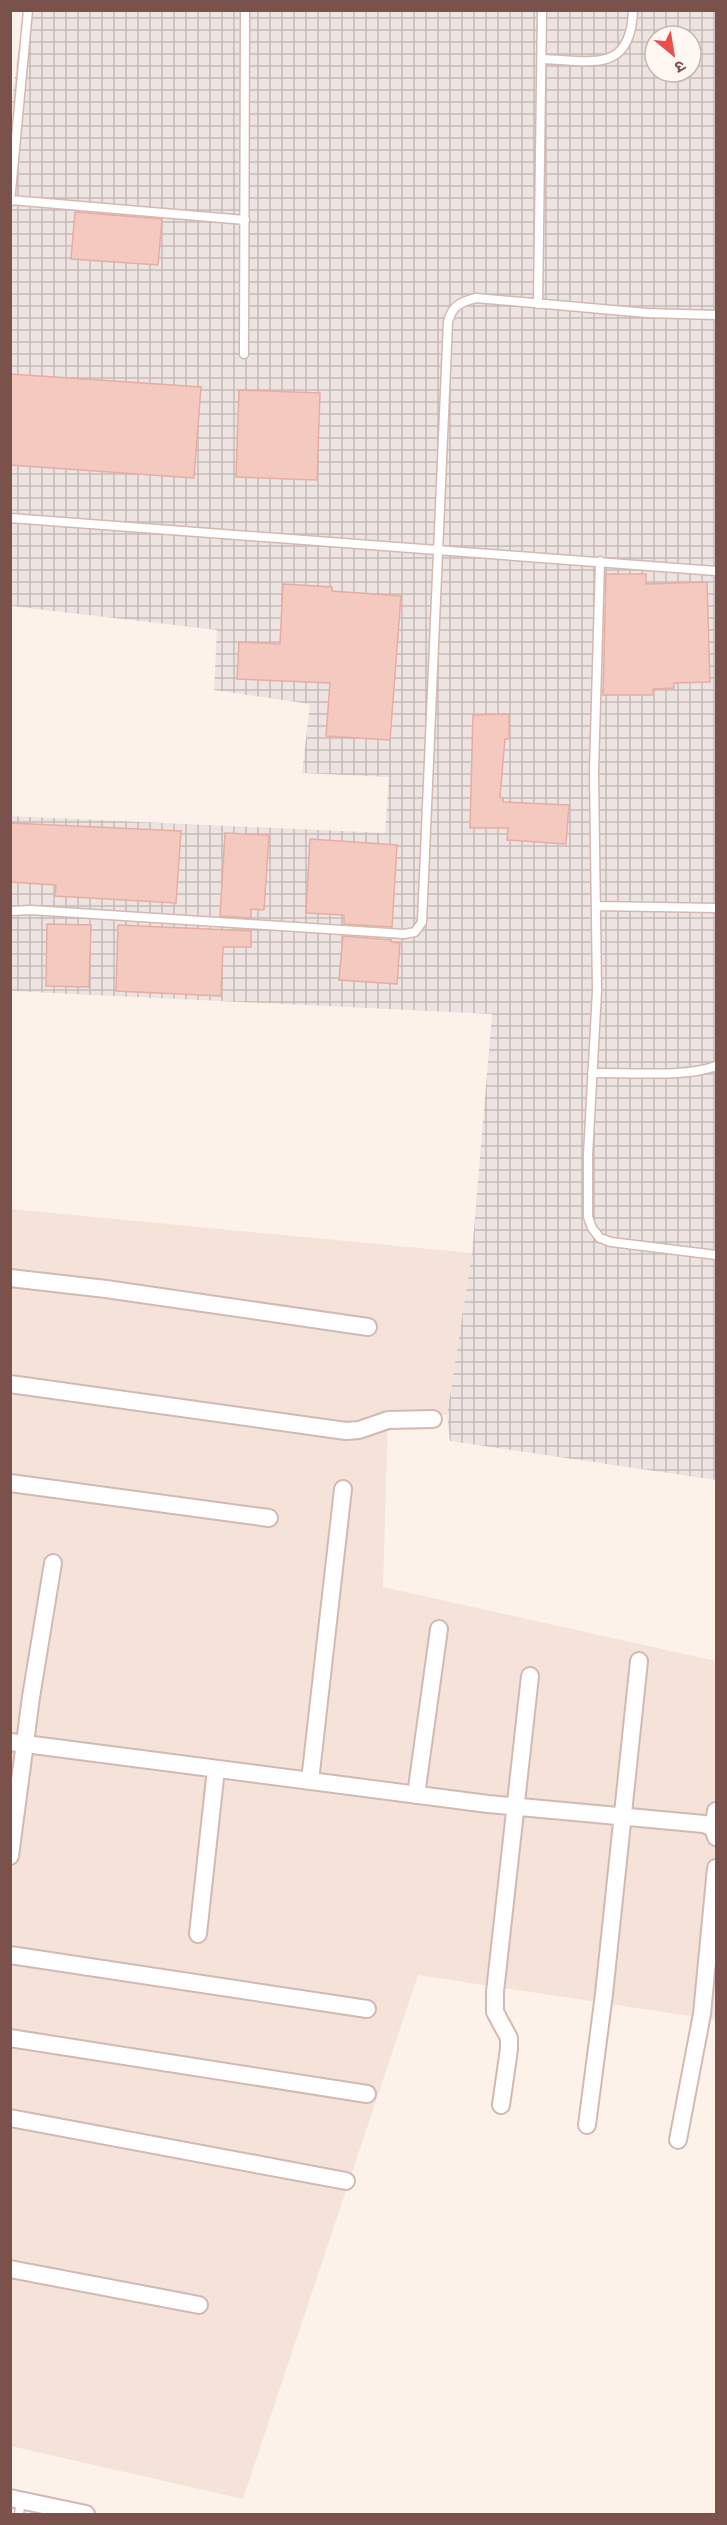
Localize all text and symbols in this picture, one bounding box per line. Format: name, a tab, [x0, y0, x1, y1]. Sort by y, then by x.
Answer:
north arrow	[643, 24, 703, 84]
text: उ	[671, 57, 690, 78]

